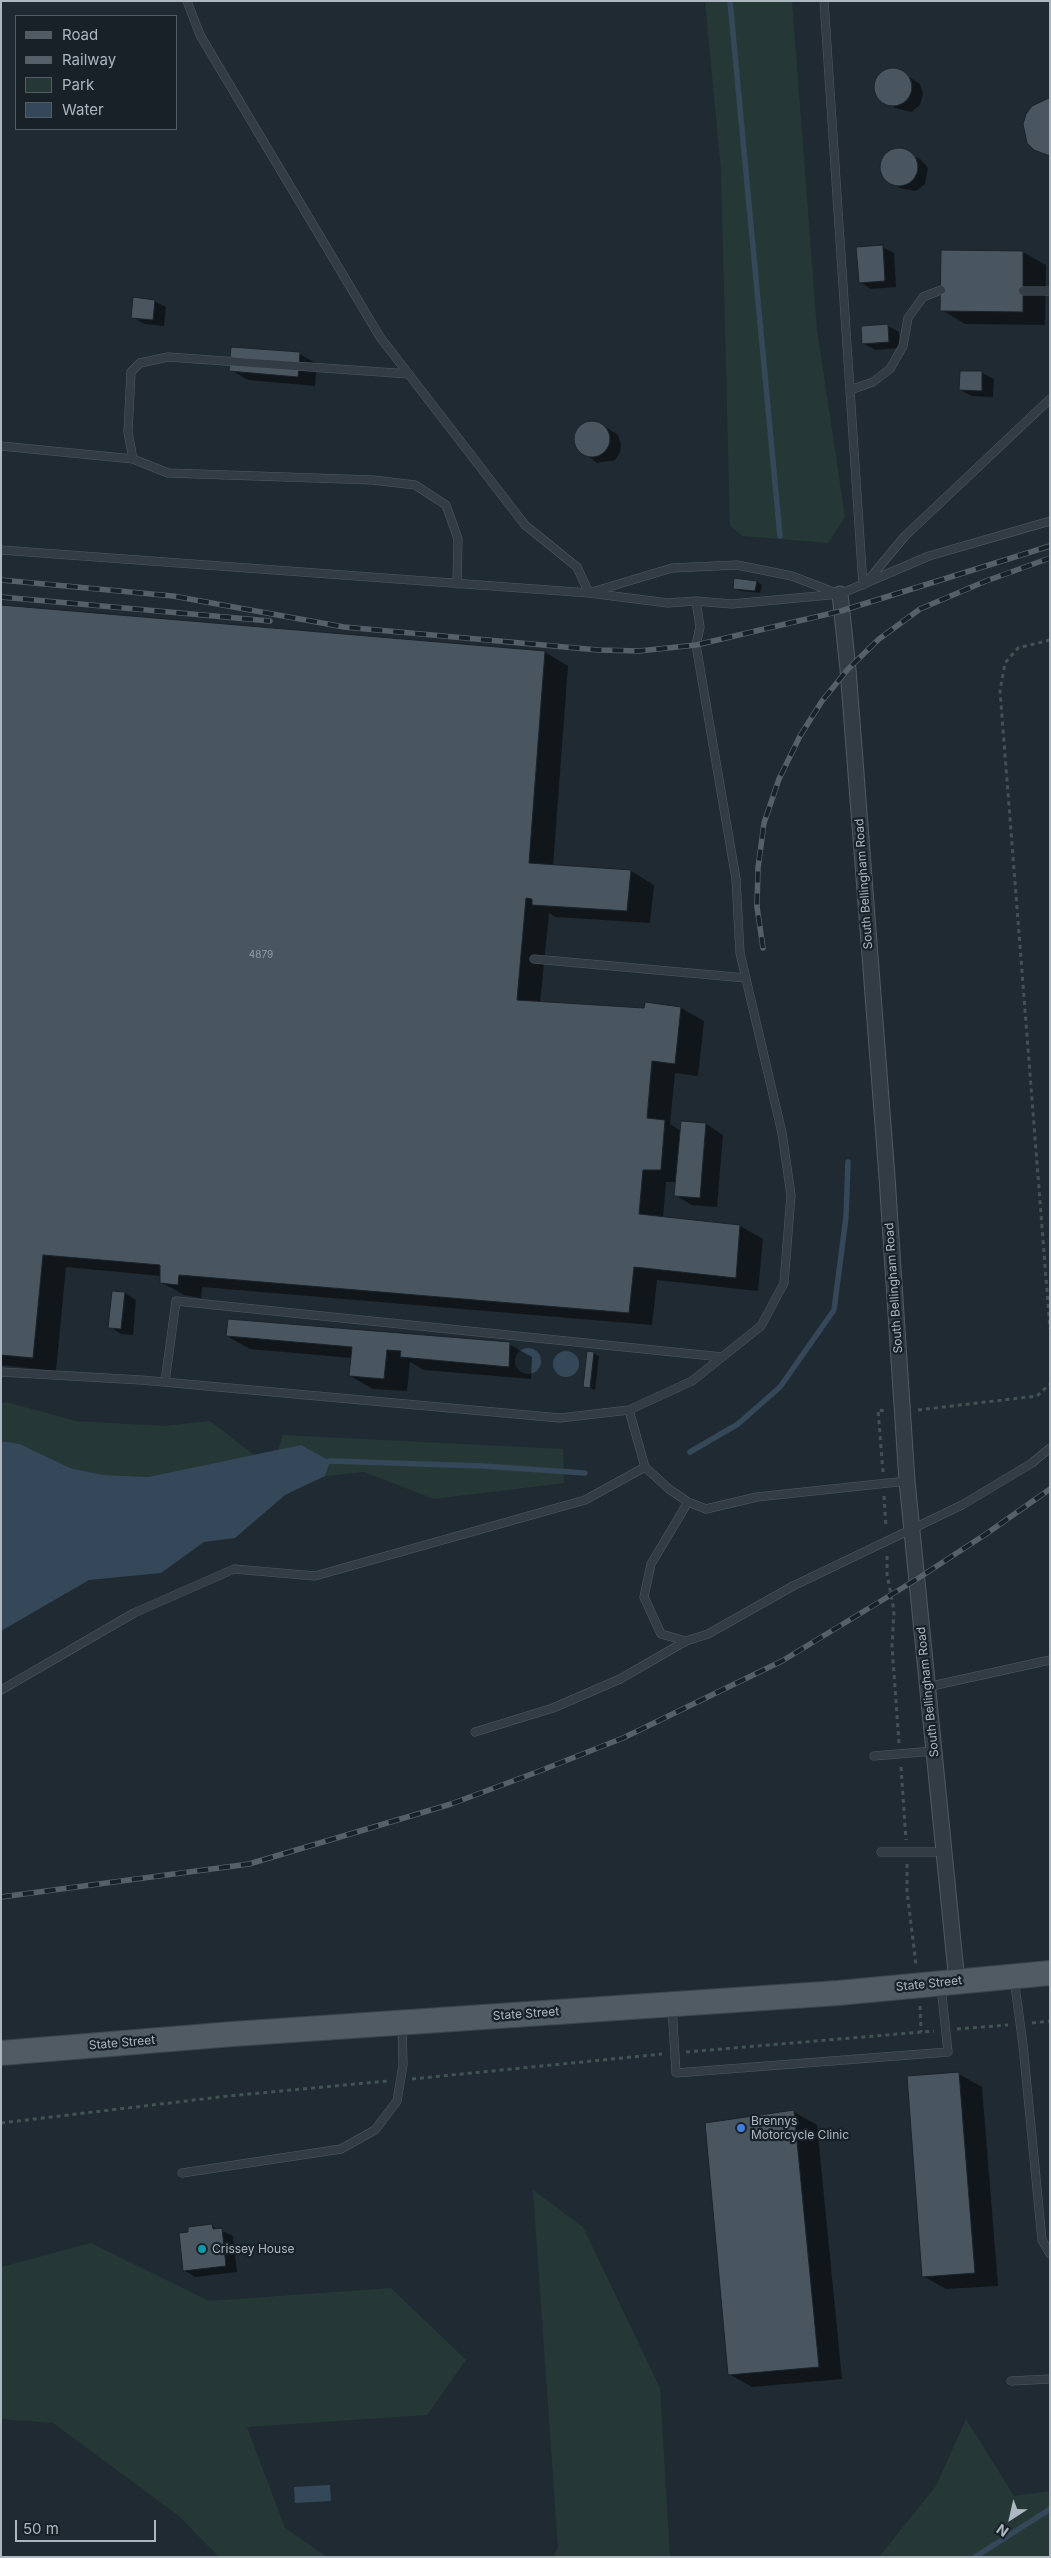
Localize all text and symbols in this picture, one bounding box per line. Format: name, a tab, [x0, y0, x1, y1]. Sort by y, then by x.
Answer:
legend	[15, 15, 178, 130]
text: Road	[62, 25, 98, 44]
text: Railway	[62, 50, 116, 69]
text: Park	[62, 75, 94, 94]
text: Water	[62, 100, 104, 119]
street label: South Bellingham Road	[852, 818, 876, 950]
house number: 4879	[249, 949, 273, 961]
street label: South Bellingham Road	[882, 1222, 906, 1354]
street label: South Bellingham Road	[914, 1626, 942, 1758]
street label: State Street	[895, 1973, 963, 1995]
street label: State Street	[492, 2004, 560, 2024]
street label: State Street	[88, 2033, 156, 2053]
place label: Brennys Motorcycle Clinic	[751, 2114, 849, 2142]
marker: Brennys Motorcycle Clinic	[735, 2122, 747, 2134]
place label: Crissey House	[212, 2242, 294, 2256]
marker: Crissey House	[196, 2243, 208, 2255]
north arrow	[986, 2493, 1036, 2543]
scale bar	[18, 2510, 159, 2542]
text: 50 m	[23, 2519, 59, 2538]
text: N	[993, 2521, 1011, 2541]

